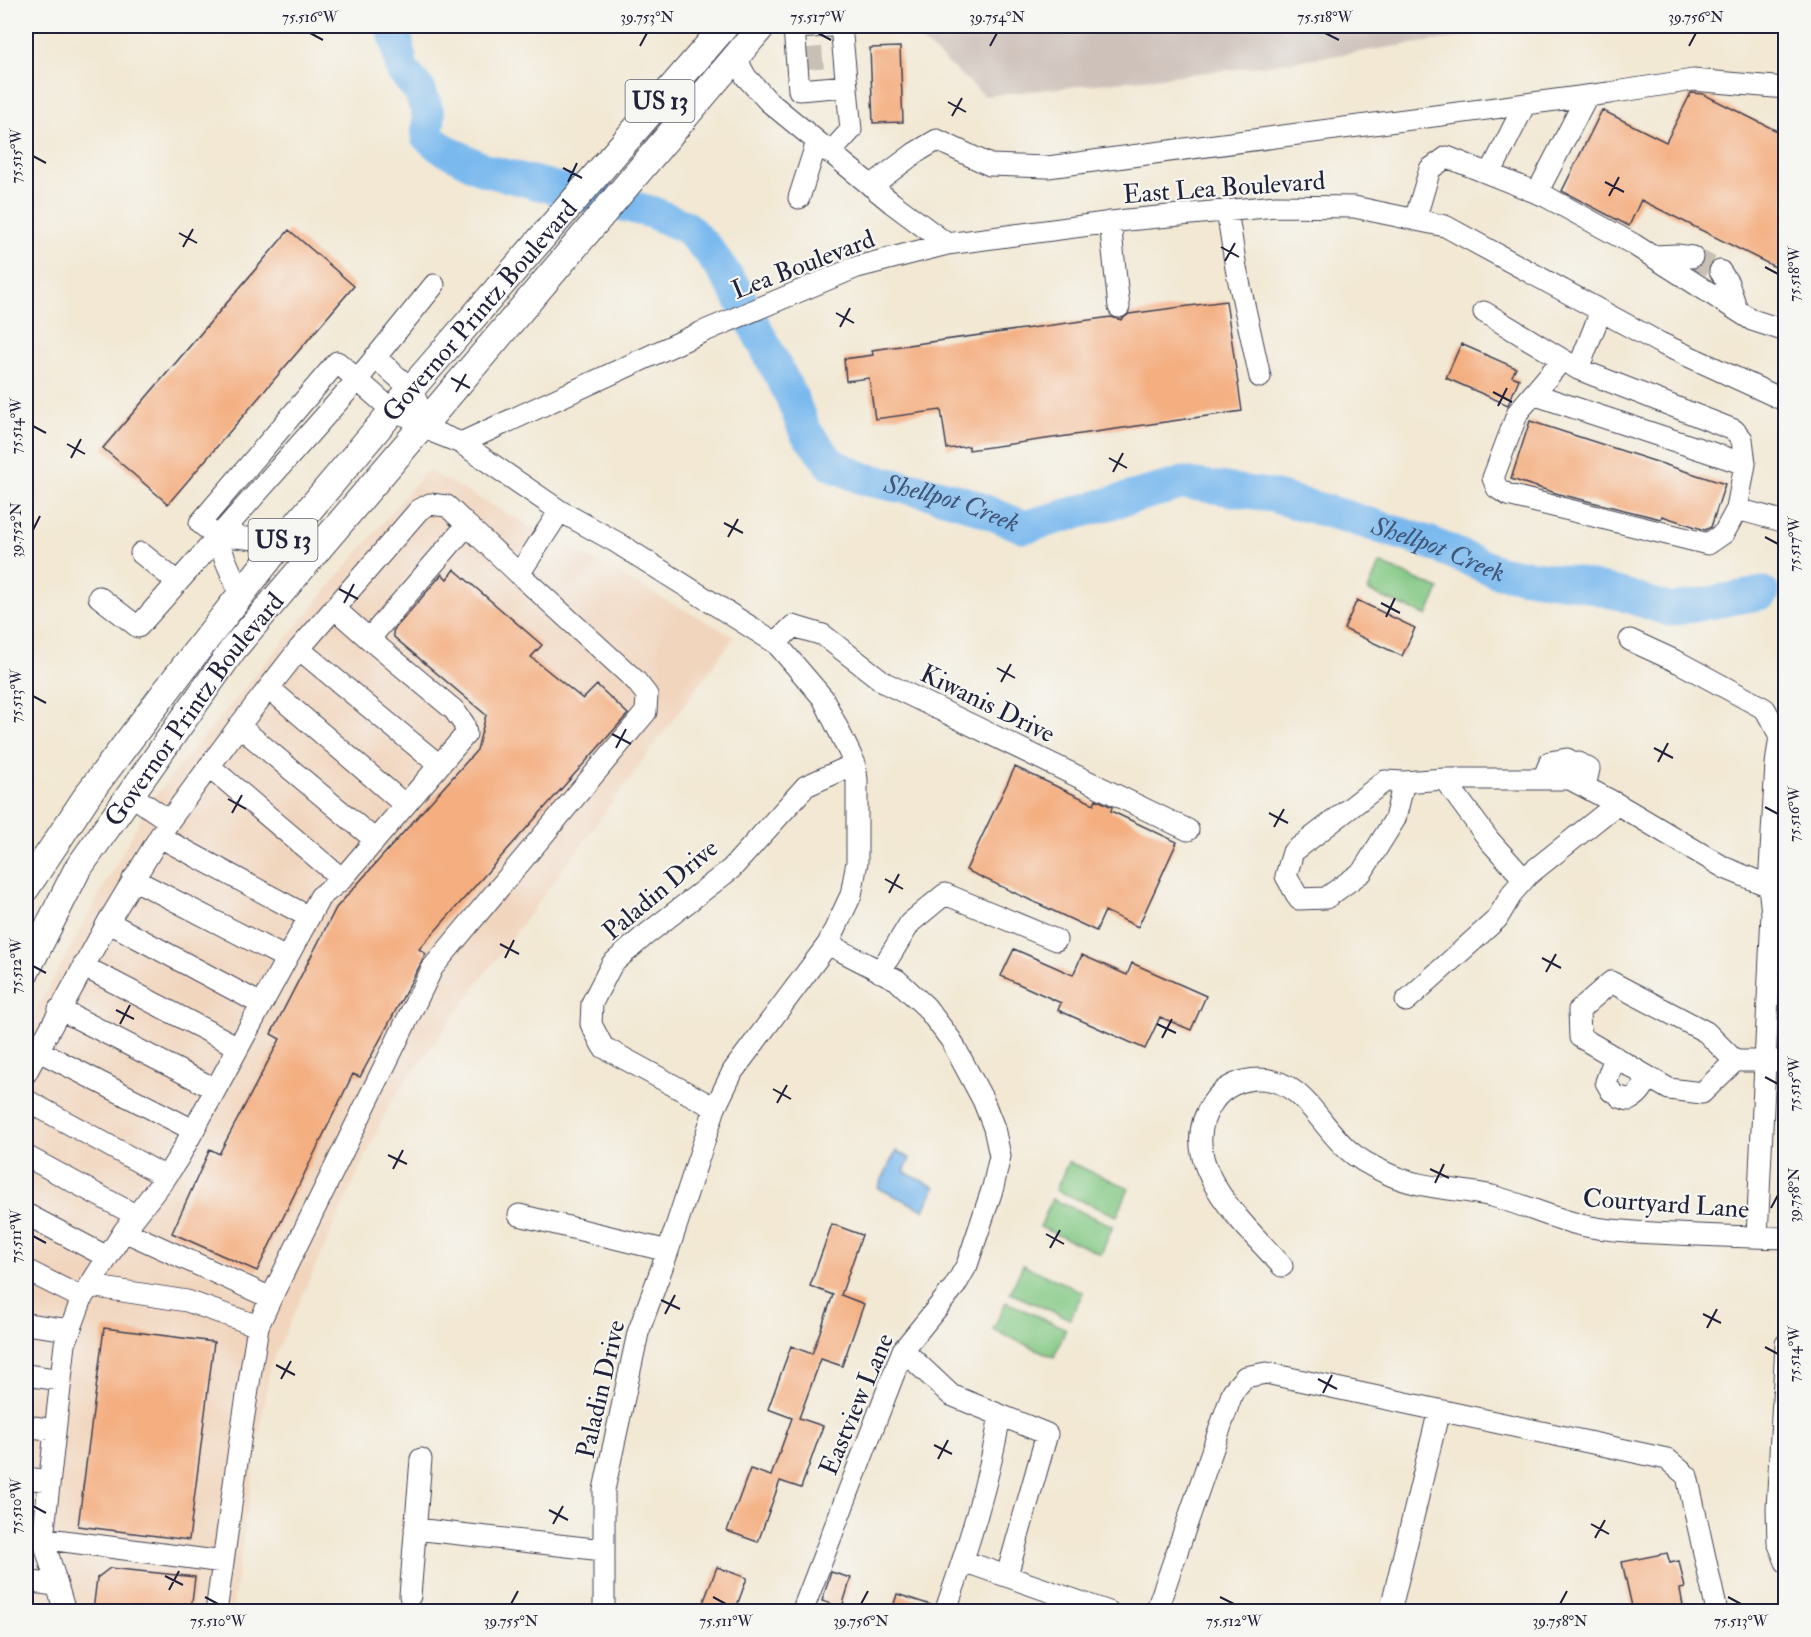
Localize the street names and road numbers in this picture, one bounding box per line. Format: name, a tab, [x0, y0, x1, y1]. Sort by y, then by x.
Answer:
road number: US 13	[626, 80, 694, 122]
street label: East Lea Boulevard	[1122, 165, 1326, 211]
street label: Governor Printz Boulevard	[376, 193, 585, 428]
street label: Lea Boulevard	[727, 223, 879, 307]
road number: US 13	[248, 519, 318, 561]
street label: Governor Printz Boulevard	[98, 586, 291, 833]
street label: Kiwanis Drive	[915, 658, 1060, 750]
street label: Paladin Drive	[596, 832, 725, 947]
street label: Courtyard Lane	[1582, 1182, 1750, 1226]
street label: Paladin Drive	[570, 1317, 632, 1461]
street label: Eastview Lane	[813, 1329, 901, 1480]

